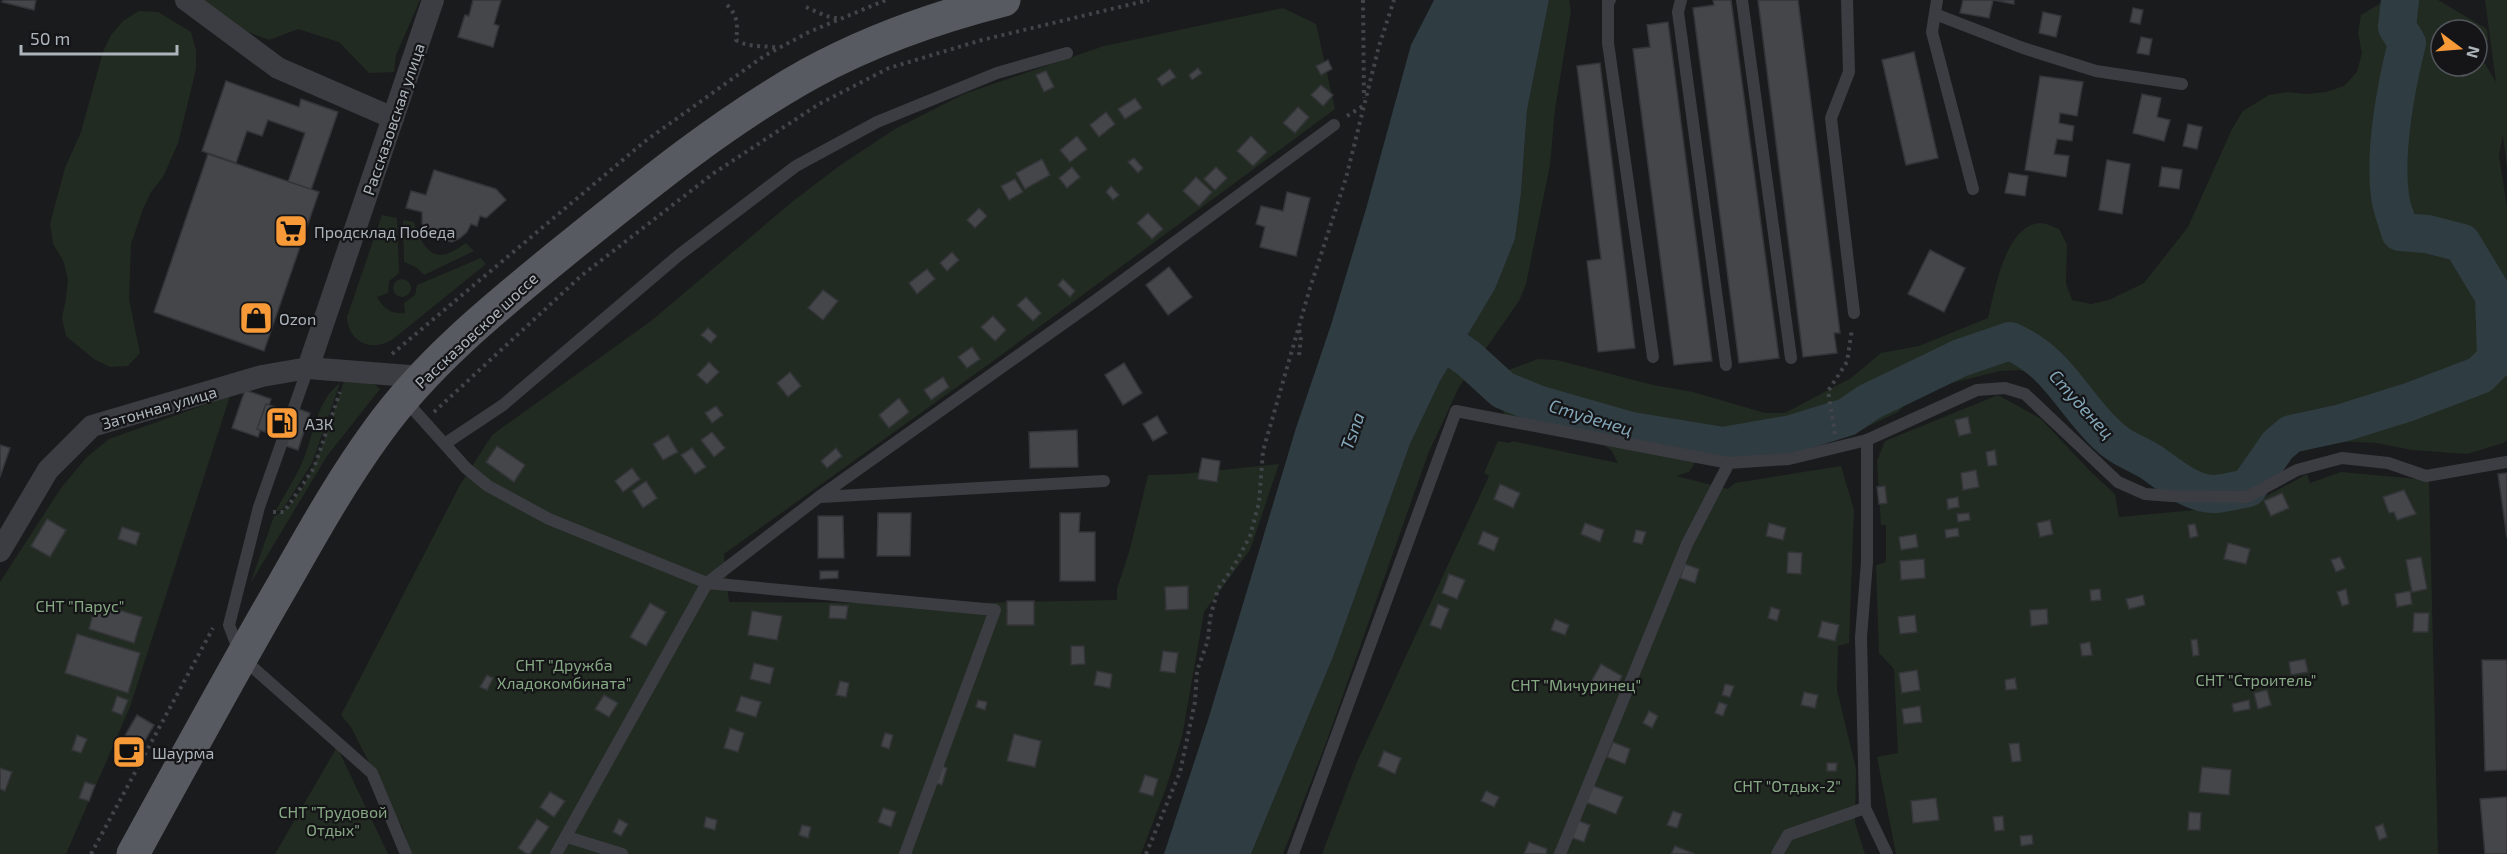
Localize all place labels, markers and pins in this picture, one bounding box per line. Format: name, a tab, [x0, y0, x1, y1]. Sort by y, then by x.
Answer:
supermarket icon: Продсклад Победа	[273, 213, 309, 249]
place label: Продсклад Победа	[314, 222, 455, 241]
shop icon: Ozon	[238, 300, 274, 336]
place label: Ozon	[279, 309, 316, 328]
fuel station icon: АЗК	[264, 405, 300, 441]
place label: АЗК	[305, 414, 334, 433]
cafe icon: Шаурма	[111, 734, 147, 770]
place label: Шаурма	[152, 743, 214, 763]

